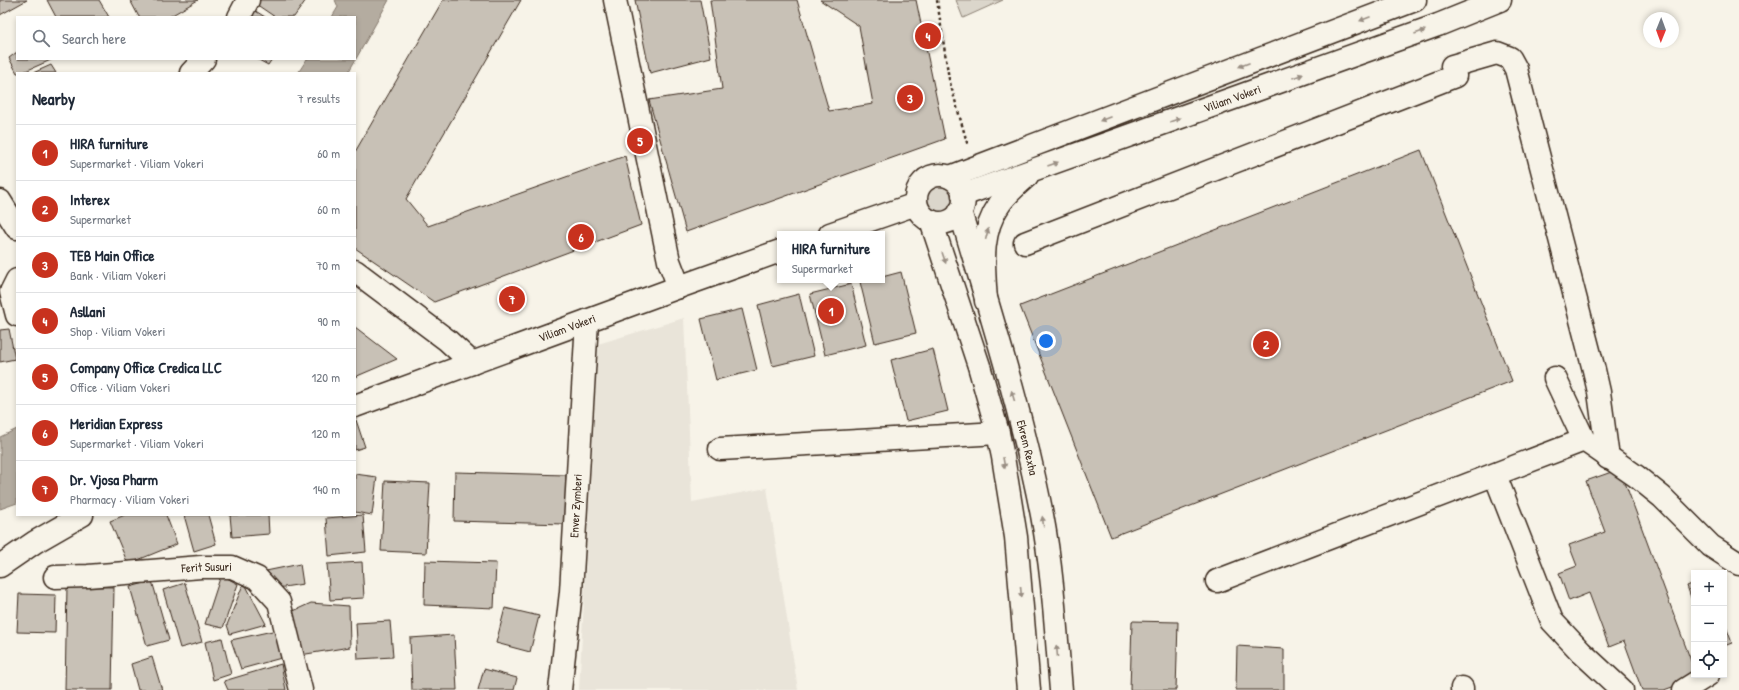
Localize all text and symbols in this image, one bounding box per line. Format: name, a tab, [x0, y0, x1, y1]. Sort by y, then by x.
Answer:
north arrow	[1643, 12, 1679, 48]
search box	[16, 16, 356, 60]
one-way arrow	[1359, 16, 1371, 22]
pin: 4	[915, 21, 941, 51]
icon: search	[30, 27, 52, 49]
text: Search here	[62, 28, 126, 49]
one-way arrow	[1414, 28, 1426, 34]
one-way arrow	[1237, 63, 1249, 69]
one-way arrow	[1292, 73, 1304, 79]
street label: Viliam Vokeri	[1201, 80, 1263, 116]
pin: 3	[897, 83, 923, 113]
text: Nearby	[32, 87, 75, 110]
text: 7 results	[297, 89, 340, 107]
one-way arrow	[1099, 116, 1111, 122]
one-way arrow	[1170, 117, 1182, 123]
pin: 5	[627, 126, 653, 156]
text: HIRA furniture	[70, 133, 148, 154]
text: 1	[43, 144, 47, 162]
text: 60 m	[317, 144, 340, 162]
text: Supermarket · Viliam Vokeri	[70, 154, 204, 172]
one-way arrow	[1047, 161, 1059, 167]
text: Interex	[70, 189, 110, 210]
text: 2	[42, 200, 48, 218]
text: 60 m	[317, 200, 340, 218]
text: Supermarket	[70, 210, 131, 228]
pin: 6	[568, 222, 594, 252]
one-way arrow	[984, 228, 990, 240]
popup	[777, 231, 885, 283]
text: HIRA furniture	[792, 238, 870, 259]
text: TEB Main Office	[70, 245, 154, 266]
one-way arrow	[941, 253, 947, 265]
text: 3	[42, 256, 48, 274]
text: 70 m	[316, 256, 340, 274]
text: Supermarket	[792, 259, 853, 277]
text: Bank · Viliam Vokeri	[70, 266, 166, 284]
pin: 7	[499, 284, 525, 314]
pin: 1	[818, 296, 844, 326]
text: Asllani	[70, 301, 106, 322]
street label: Viliam Vokeri	[536, 309, 598, 346]
text: 4	[43, 312, 47, 330]
text: 90 m	[318, 312, 340, 330]
text: Shop · Viliam Vokeri	[70, 322, 165, 340]
pin: 2	[1253, 329, 1279, 359]
your location	[1036, 331, 1056, 351]
text: Company Office Credica LLC	[70, 357, 222, 378]
text: 5	[42, 368, 48, 386]
text: 120 m	[312, 368, 340, 386]
text: Office · Viliam Vokeri	[70, 378, 170, 396]
one-way arrow	[1010, 389, 1016, 401]
text: Meridian Express	[70, 413, 162, 434]
street label: Ekrem Rexha	[1013, 418, 1042, 477]
text: 6	[42, 424, 48, 442]
text: 120 m	[312, 424, 340, 442]
text: Supermarket · Viliam Vokeri	[70, 434, 204, 452]
one-way arrow	[1001, 457, 1007, 469]
text: Dr. Vjosa Pharm	[70, 469, 158, 490]
street label: Enver Zymberi	[565, 473, 586, 538]
text: 7	[42, 480, 48, 498]
text: 140 m	[313, 480, 340, 498]
text: Pharmacy · Viliam Vokeri	[70, 490, 189, 508]
one-way arrow	[1040, 516, 1046, 528]
street label: Ferit Susuri	[180, 558, 232, 577]
map controls	[1691, 570, 1727, 678]
button: +	[1691, 570, 1727, 606]
one-way arrow	[1018, 586, 1025, 598]
button: −	[1691, 606, 1727, 642]
button: locate	[1691, 642, 1727, 678]
one-way arrow	[1054, 645, 1061, 657]

